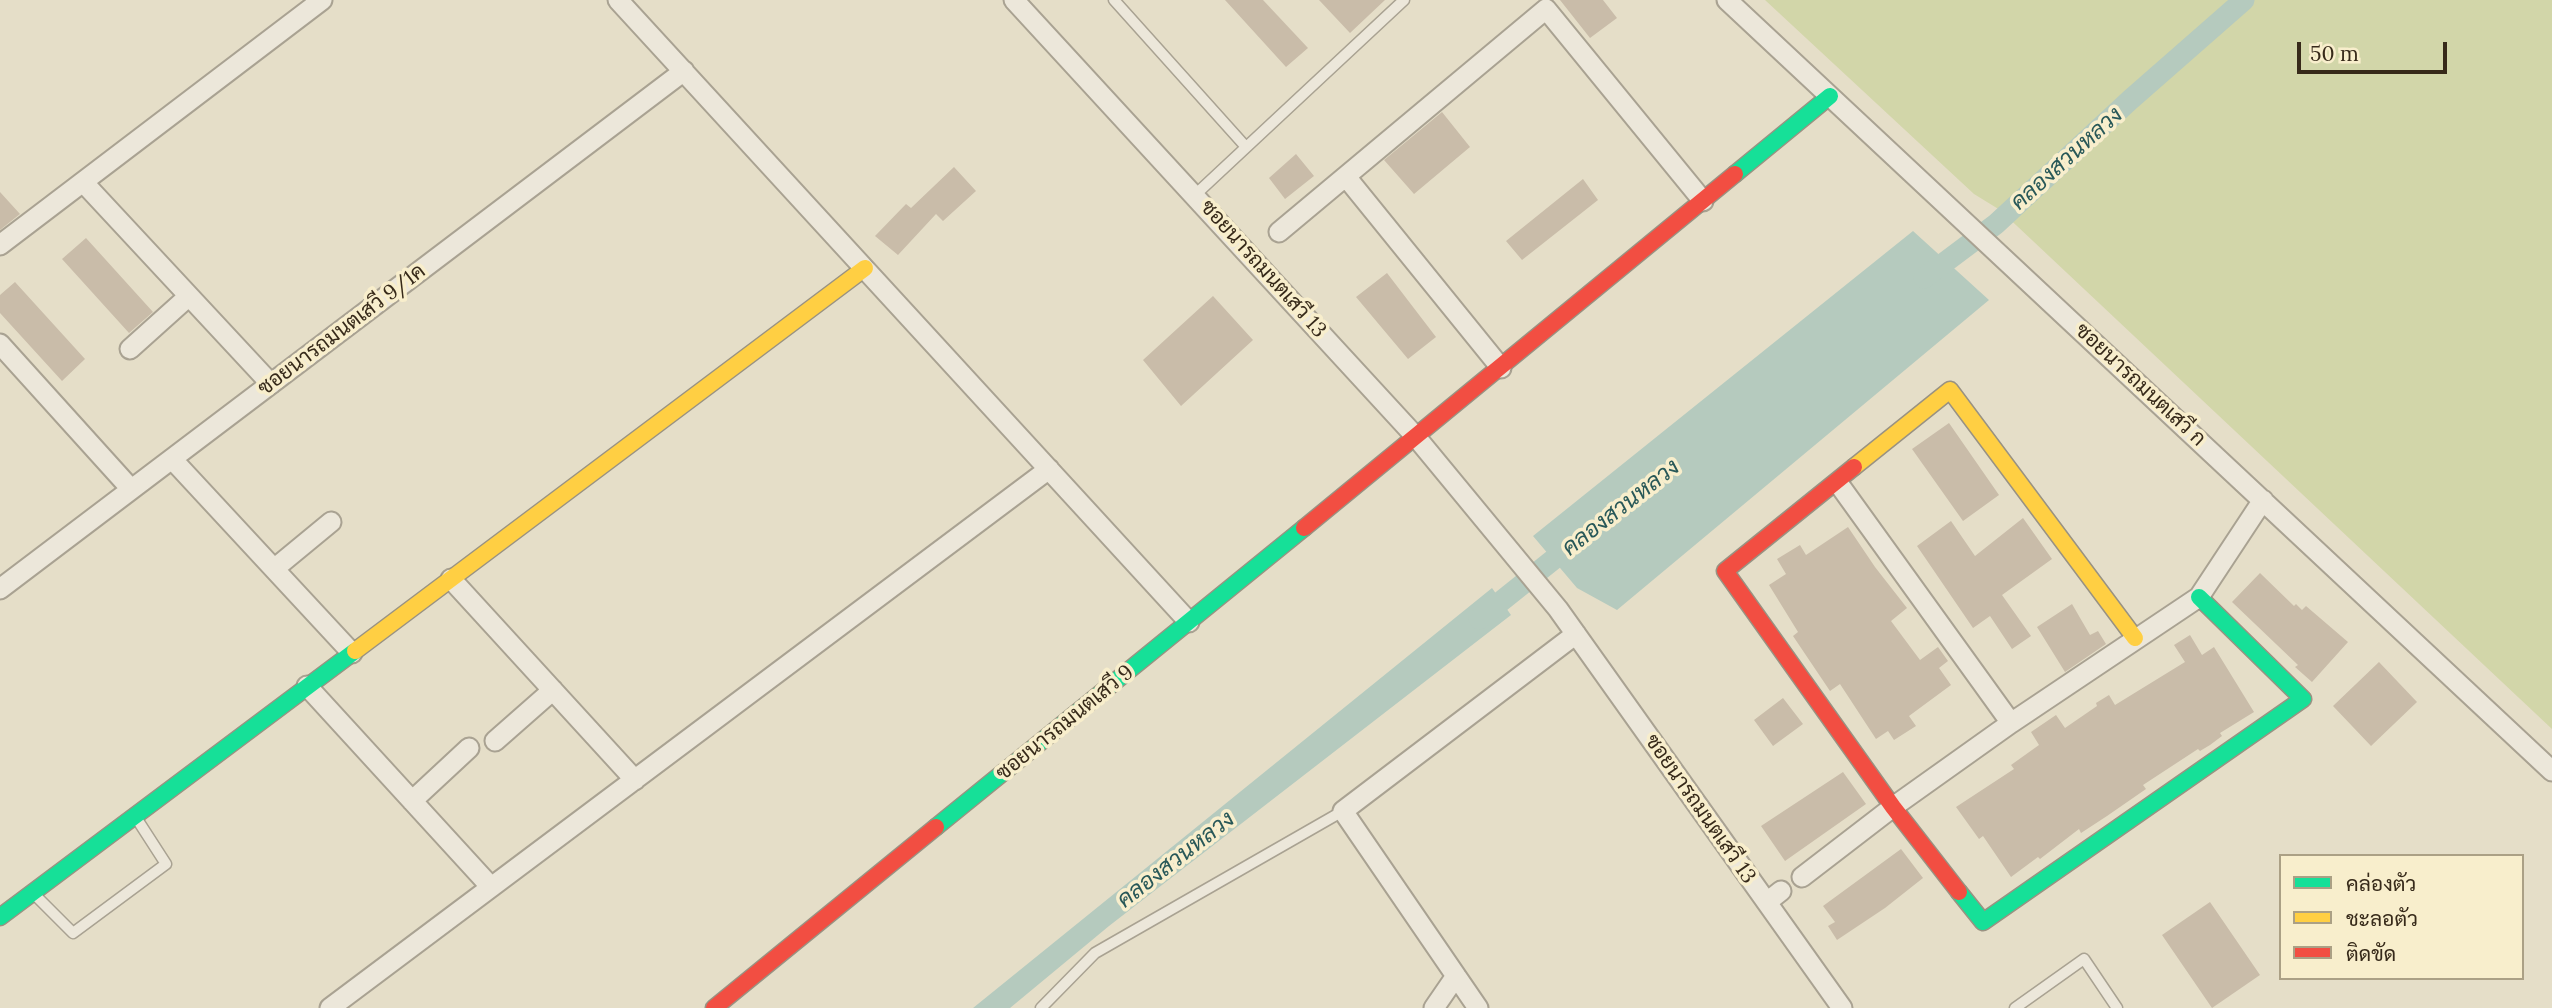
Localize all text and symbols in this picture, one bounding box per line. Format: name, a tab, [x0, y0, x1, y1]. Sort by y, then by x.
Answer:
scale bar	[2300, 28, 2450, 72]
text: 50 m	[2310, 40, 2359, 67]
water label: คลองสวนหลวง	[2005, 102, 2129, 216]
street label: ซอยนารถมนตเสวี 13	[1195, 195, 1331, 343]
street label: ซอยนารถมนตเสวี 9/1ค	[253, 259, 431, 401]
street label: ซอยนารถมนตเสวี ก	[2070, 318, 2210, 452]
water label: คลองสวนหลวง	[1557, 454, 1685, 562]
street label: ซอยนารถมนตเสวี 9	[991, 660, 1139, 786]
street label: ซอยนารถมนตเสวี 13	[1639, 729, 1761, 889]
water label: คลองสวนหลวง	[1112, 806, 1240, 914]
legend	[2279, 854, 2524, 980]
text: คล่องตัว	[2346, 870, 2416, 897]
text: ชะลอตัว	[2346, 905, 2418, 932]
text: ติดขัด	[2346, 940, 2396, 967]

